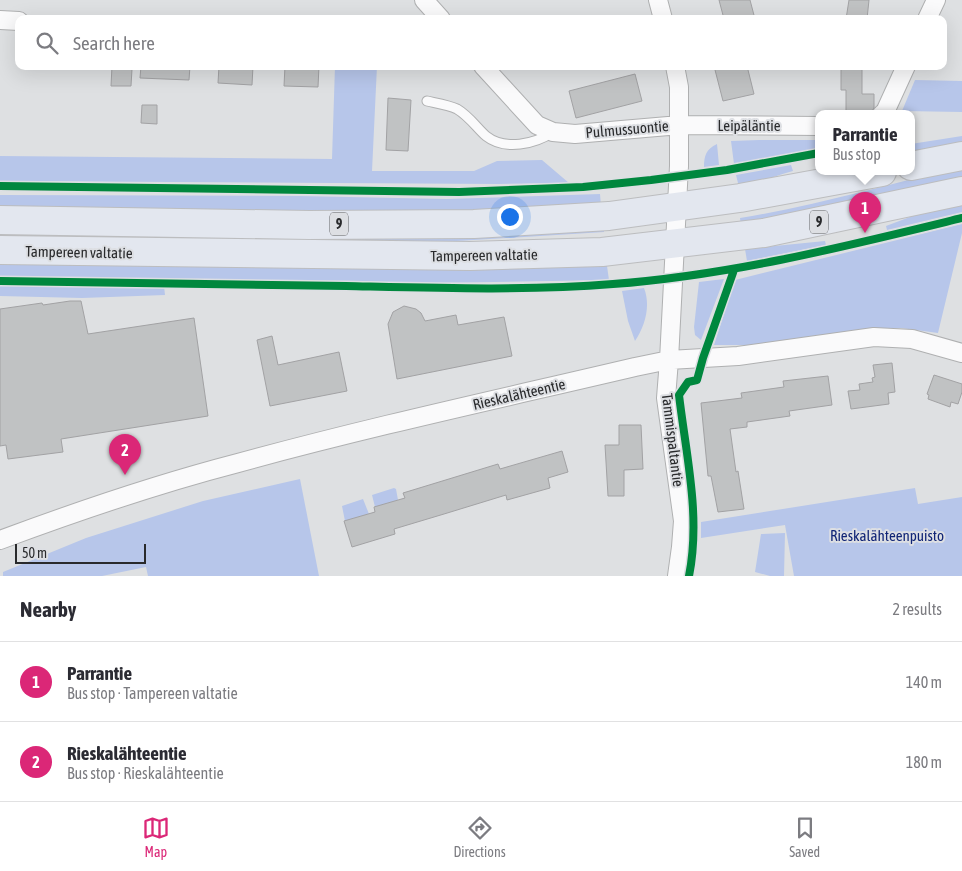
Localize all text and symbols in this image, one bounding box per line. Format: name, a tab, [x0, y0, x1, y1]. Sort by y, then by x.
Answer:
search box	[15, 15, 947, 70]
icon: search	[33, 29, 61, 57]
text: Search here	[73, 32, 155, 54]
popup	[815, 110, 915, 175]
street label: Pulmussuontie	[585, 117, 669, 141]
street label: Leipäläntie	[718, 117, 781, 134]
text: Parrantie	[832, 123, 898, 145]
text: Bus stop	[832, 145, 881, 163]
pin: 1	[849, 192, 881, 233]
your location	[497, 204, 523, 230]
road number: 9	[810, 210, 828, 233]
road number: 9	[330, 212, 348, 235]
street label: Tampereen valtatie	[25, 243, 133, 261]
street label: Tampereen valtatie	[430, 246, 538, 264]
street label: Rieskalähteentie	[471, 375, 567, 413]
street label: Tammispaltantie	[659, 392, 687, 488]
pin: 2	[109, 434, 141, 475]
park label: Rieskalähteenpuisto	[830, 527, 944, 544]
scale bar	[15, 541, 146, 564]
text: 50 m	[22, 545, 47, 561]
text: Nearby	[20, 597, 76, 621]
text: 2 results	[892, 600, 942, 618]
text: Parrantie	[67, 662, 132, 684]
text: 1	[32, 673, 40, 691]
text: 140 m	[906, 673, 942, 691]
text: Bus stop · Tampereen valtatie	[67, 684, 238, 702]
text: Rieskalähteentie	[67, 742, 187, 764]
text: 2	[32, 753, 40, 771]
text: 180 m	[906, 753, 942, 771]
text: Bus stop · Rieskalähteentie	[67, 764, 224, 782]
tab: Map	[142, 814, 170, 860]
tab: Directions	[453, 814, 506, 860]
tab: Saved	[789, 814, 820, 860]

